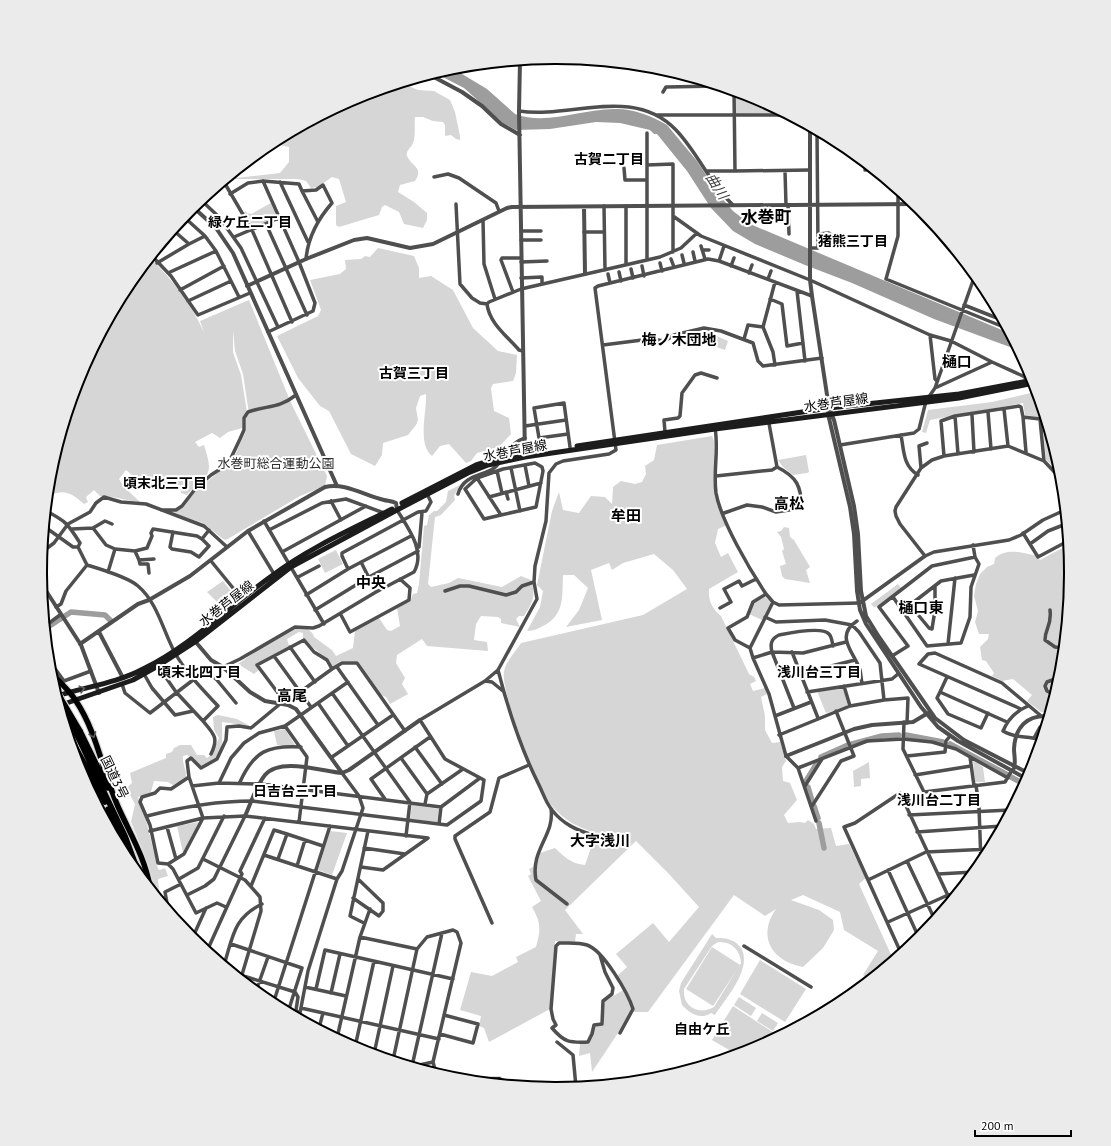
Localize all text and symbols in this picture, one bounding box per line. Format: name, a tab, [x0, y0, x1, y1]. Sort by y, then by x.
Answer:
district label: 古賀二丁目	[574, 150, 644, 168]
water label: 曲川	[702, 169, 733, 204]
district label: 水巻町	[741, 206, 792, 228]
district label: 緑ケ丘二丁目	[208, 213, 292, 231]
district label: 猪熊三丁目	[818, 232, 888, 250]
district label: 梅ノ木団地	[641, 330, 717, 349]
district label: 樋口	[942, 352, 972, 371]
district label: 古賀三丁目	[379, 364, 449, 382]
street label: 水巻芦屋線	[803, 390, 869, 415]
street label: 水巻芦屋線	[482, 436, 549, 465]
park label: 水巻町総合運動公園	[217, 455, 335, 472]
district label: 頃末北三丁目	[123, 474, 207, 492]
district label: 高松	[774, 494, 804, 513]
district label: 牟田	[611, 506, 641, 525]
district label: 中央	[356, 573, 386, 592]
street label: 水巻芦屋線	[195, 577, 257, 630]
district label: 樋口東	[898, 598, 944, 617]
district label: 頃末北四丁目	[157, 663, 241, 681]
district label: 浅川台三丁目	[777, 663, 861, 681]
one-way arrow	[78, 685, 85, 694]
district label: 高尾	[277, 686, 307, 705]
one-way arrow	[89, 731, 97, 738]
street label: 国道3号	[97, 753, 132, 802]
district label: 日吉台三丁目	[253, 782, 337, 800]
district label: 浅川台二丁目	[897, 791, 981, 809]
district label: 大字浅川	[570, 831, 630, 850]
district label: 自由ケ丘	[674, 1020, 730, 1038]
scale bar	[975, 1112, 1071, 1138]
text: 200 m	[981, 1118, 1014, 1133]

